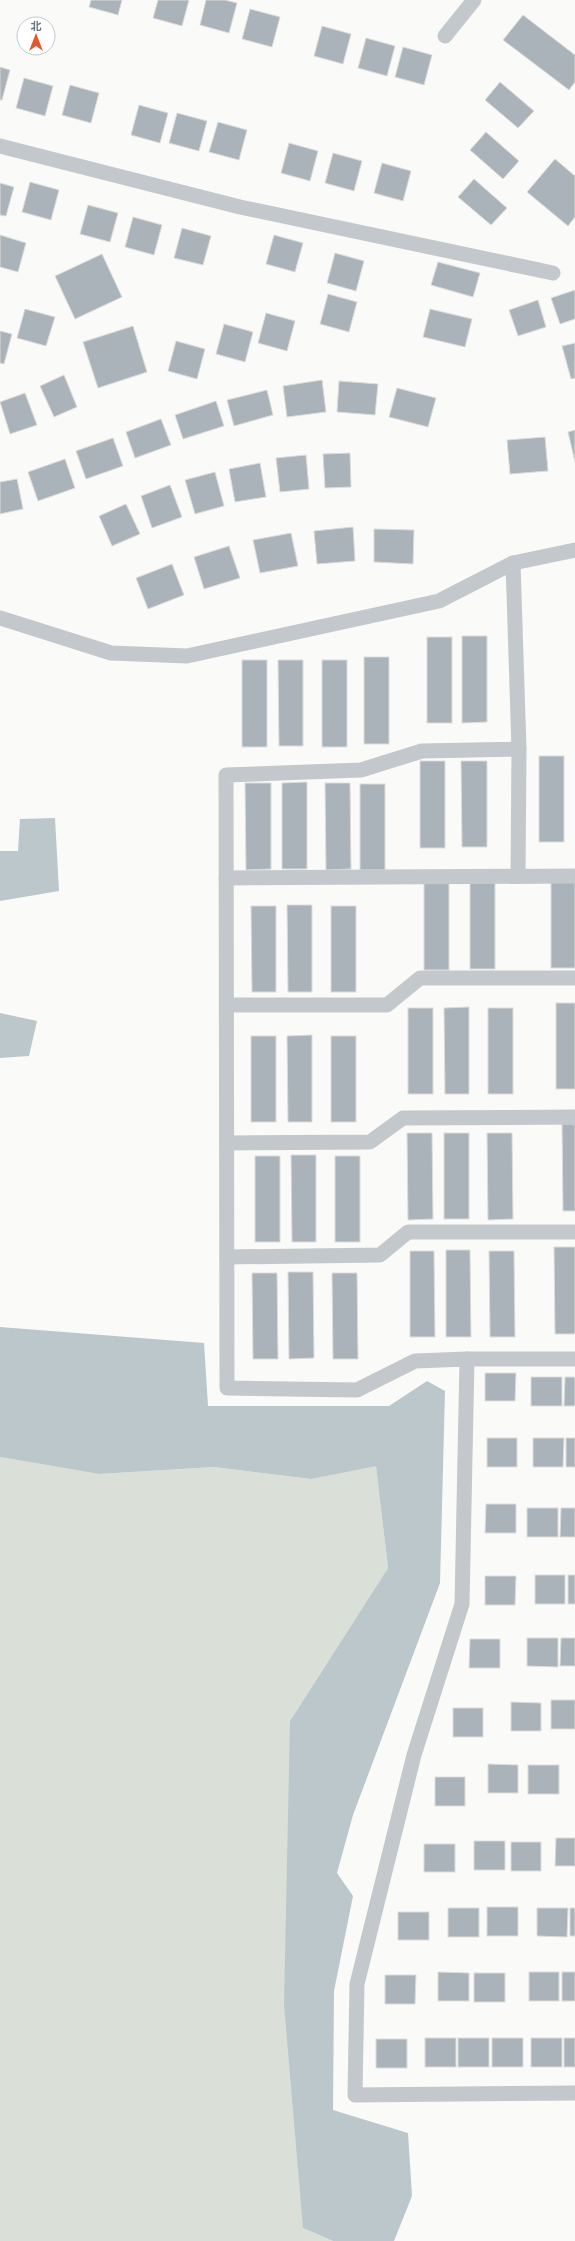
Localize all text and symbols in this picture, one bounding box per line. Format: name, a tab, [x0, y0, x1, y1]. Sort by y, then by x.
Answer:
north arrow	[16, 16, 56, 56]
text: 北	[31, 18, 42, 34]

